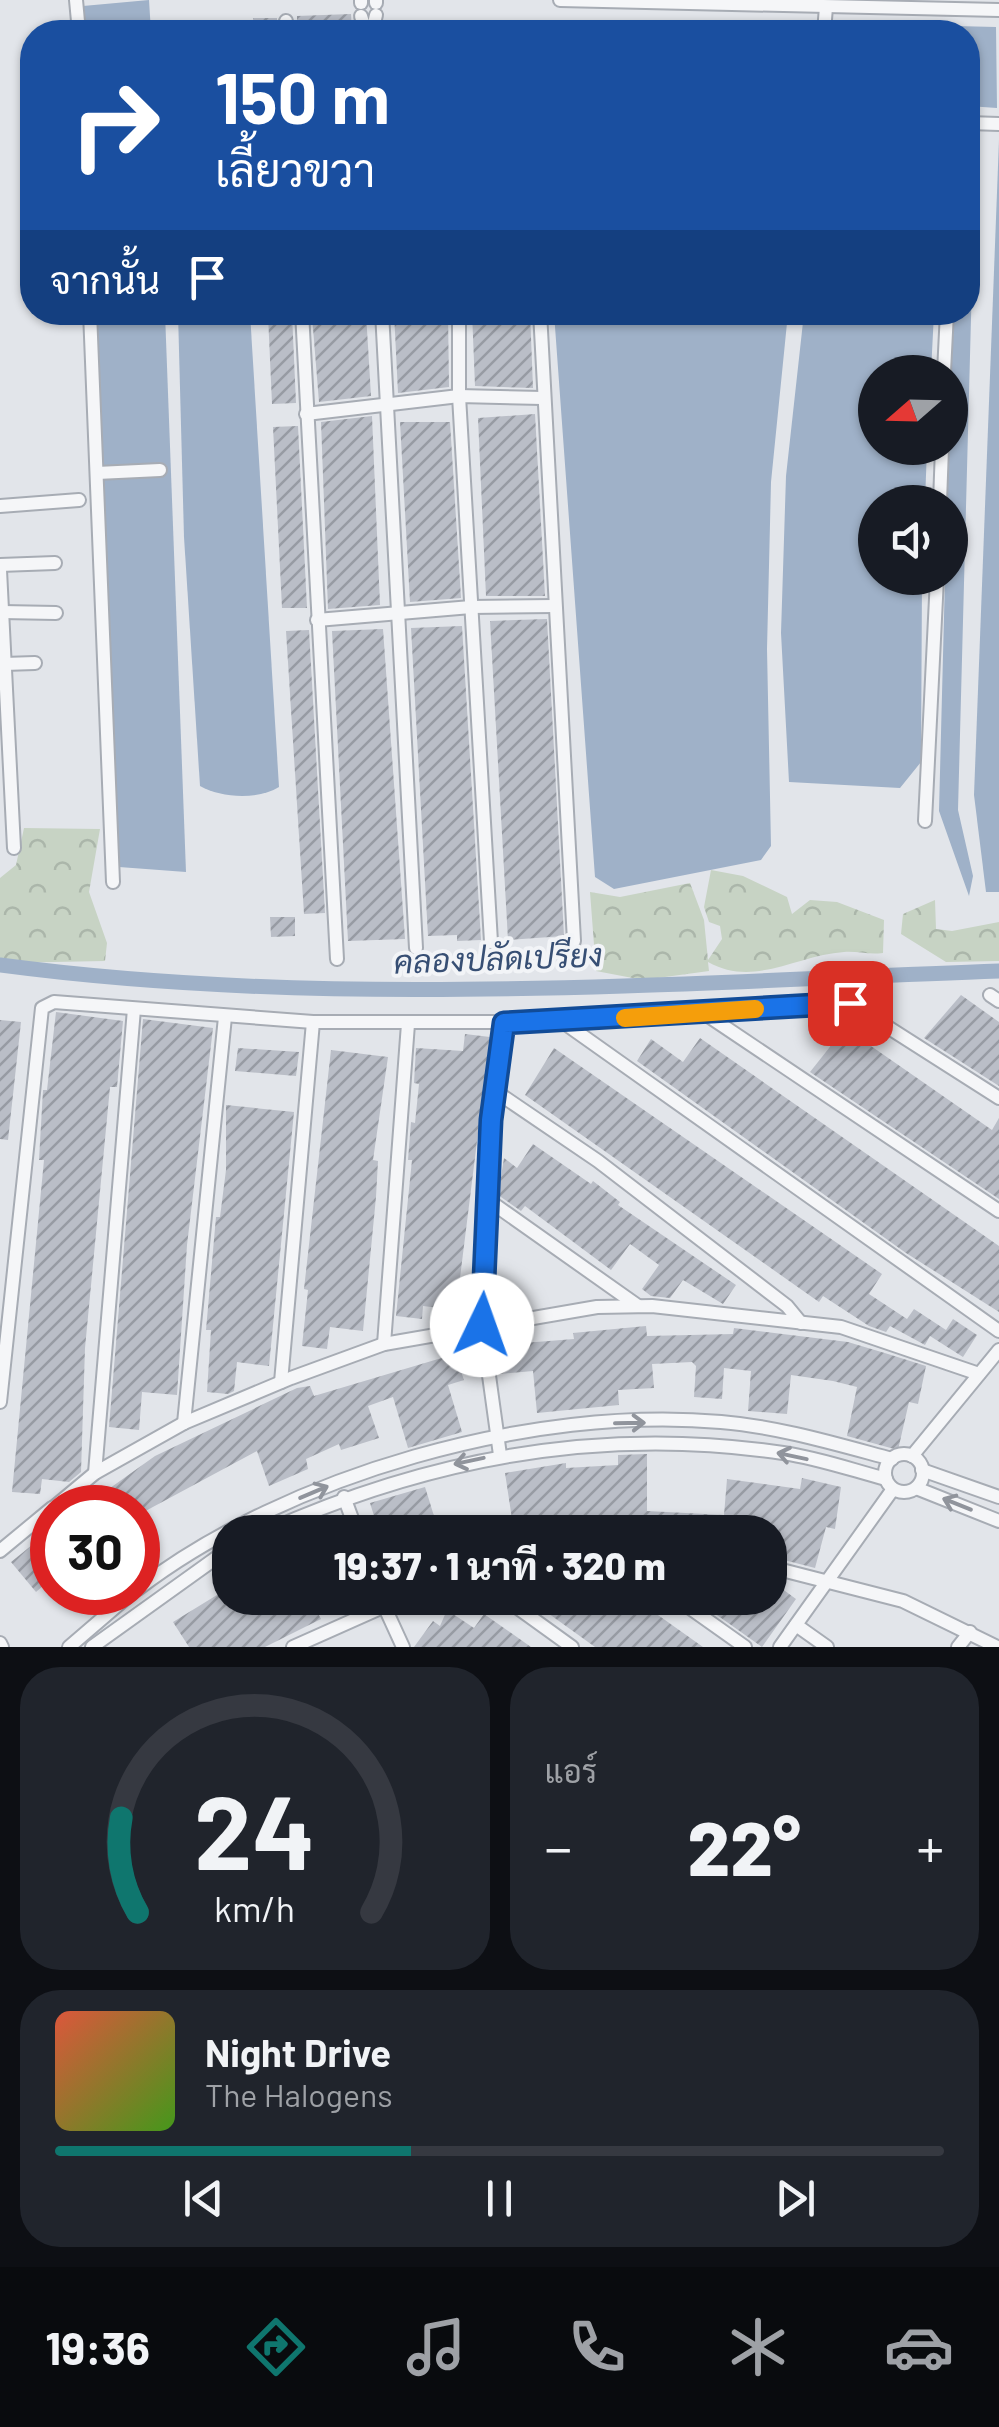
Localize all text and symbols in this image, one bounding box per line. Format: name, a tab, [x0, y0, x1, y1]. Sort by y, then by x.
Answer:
text: 150 m	[215, 54, 390, 138]
icon: right	[50, 60, 180, 190]
text: เลี้ยวขวา	[215, 142, 375, 196]
icon: arrive	[180, 250, 235, 305]
text: จากนั้น	[50, 256, 160, 302]
north arrow	[858, 355, 968, 465]
map controls	[858, 355, 968, 595]
button: sound	[858, 485, 968, 595]
water label: คลองปลัดเปรียง	[393, 934, 603, 980]
pin	[808, 961, 893, 1046]
icon: arrive	[823, 976, 878, 1031]
position arrow	[430, 1273, 534, 1377]
one-way arrow	[614, 1414, 646, 1433]
one-way arrow	[777, 1445, 809, 1464]
one-way arrow	[454, 1453, 486, 1472]
one-way arrow	[299, 1482, 329, 1500]
speed limit sign: 30	[30, 1485, 160, 1615]
one-way arrow	[943, 1494, 973, 1512]
text: 19:37 · 1 นาที · 320 m	[333, 1542, 666, 1588]
text: แอร์	[545, 1751, 597, 1789]
text: 24	[194, 1766, 315, 1891]
text: 22°	[688, 1801, 801, 1891]
text: −	[545, 1813, 572, 1879]
text: +	[916, 1813, 944, 1879]
text: km/h	[214, 1886, 295, 1929]
text: Night Drive	[205, 2029, 391, 2075]
text: The Halogens	[205, 2075, 393, 2113]
icon: previous	[176, 2171, 231, 2226]
icon: pause	[472, 2171, 527, 2226]
icon: next	[768, 2171, 823, 2226]
icon: directions	[241, 2312, 311, 2382]
icon: music	[401, 2312, 471, 2382]
icon: phone	[562, 2312, 632, 2382]
icon: climate	[723, 2312, 793, 2382]
icon: car	[884, 2312, 954, 2382]
text: 19:36	[45, 2320, 150, 2374]

